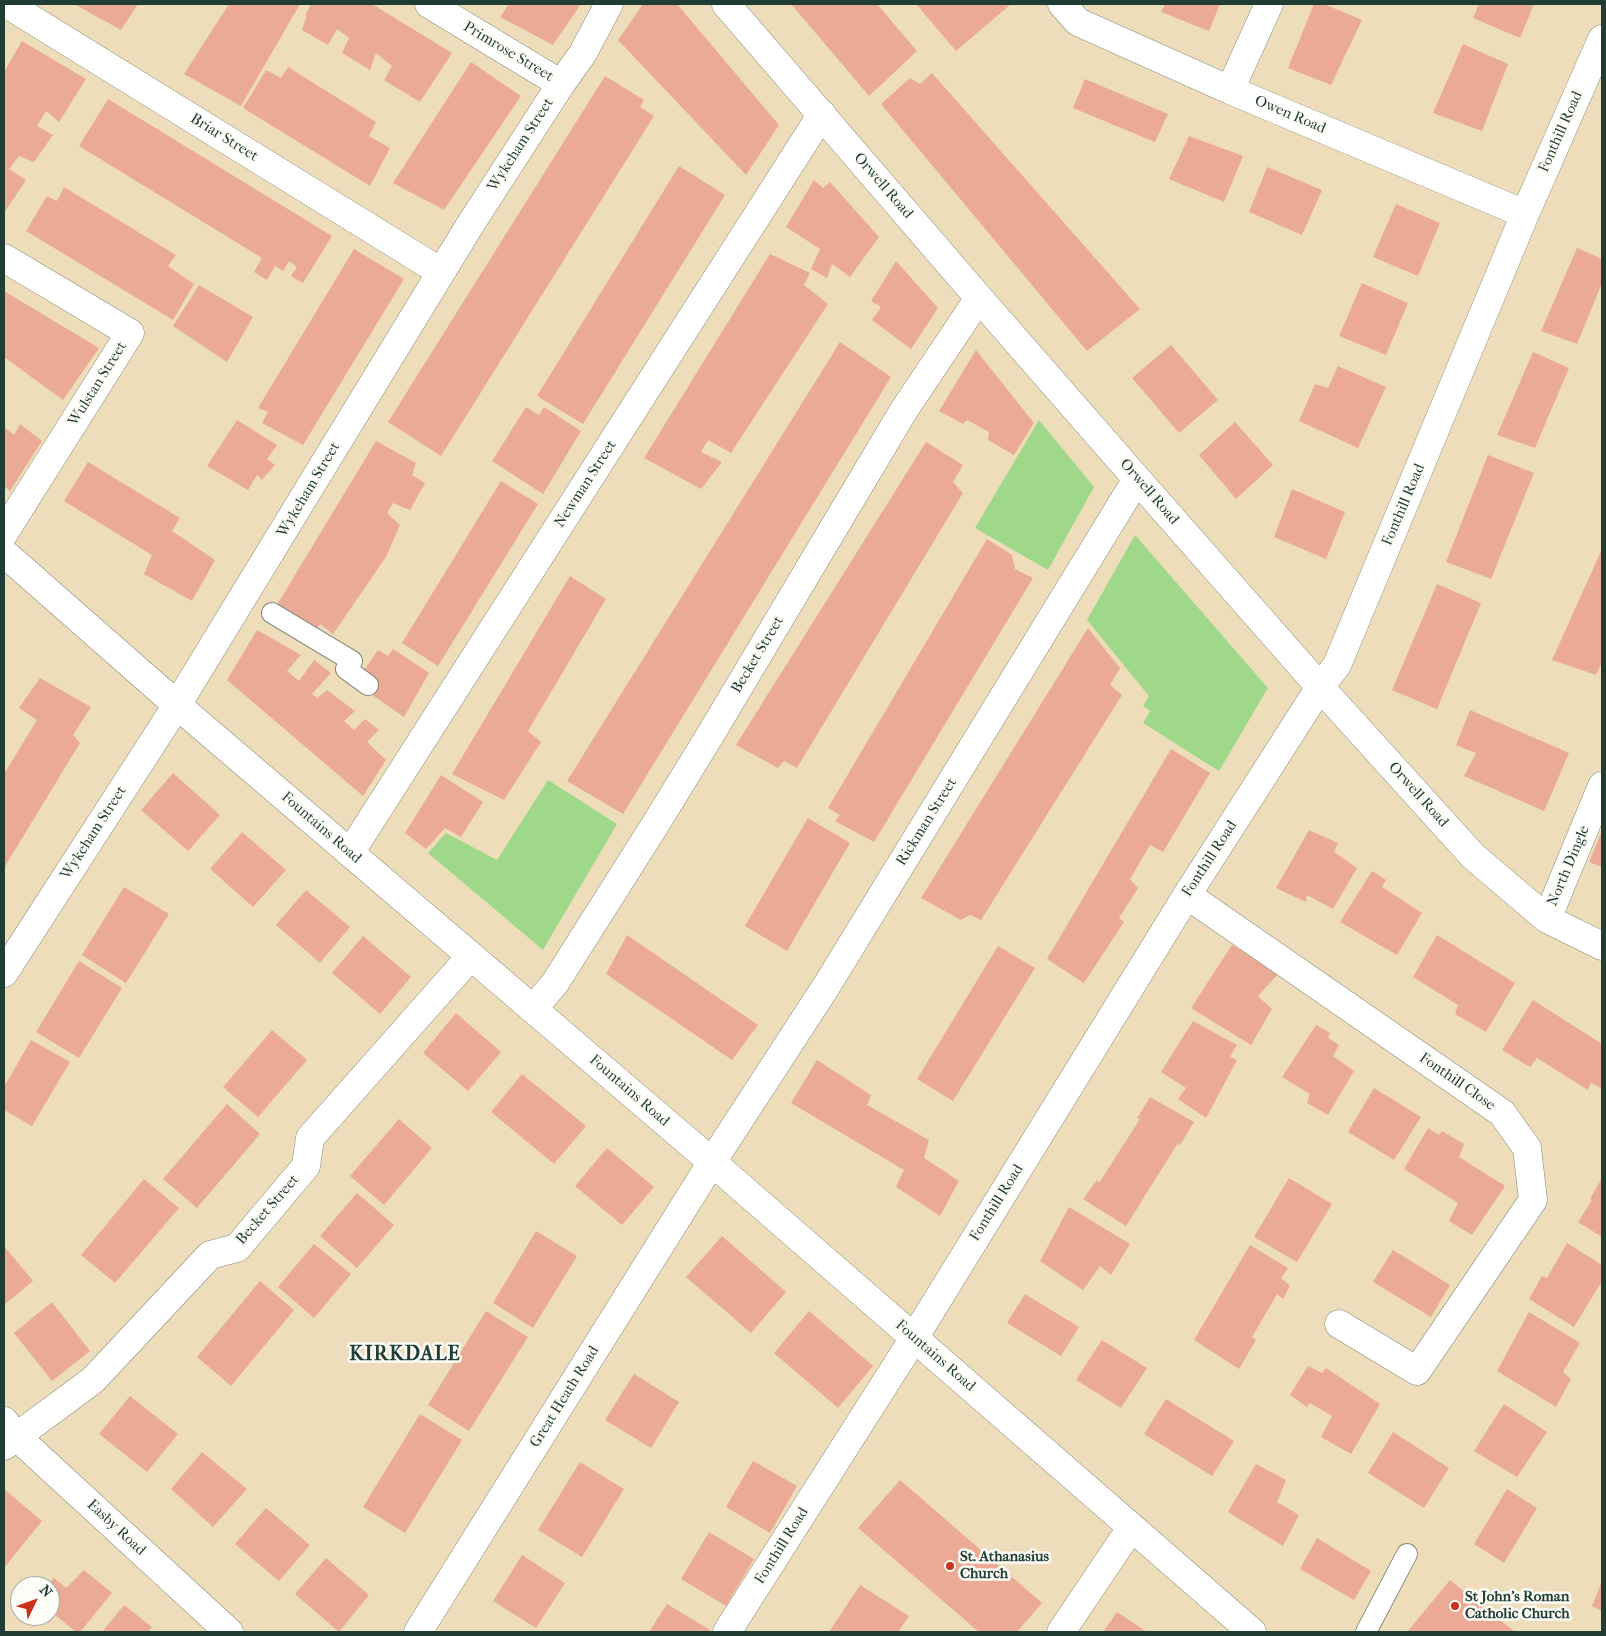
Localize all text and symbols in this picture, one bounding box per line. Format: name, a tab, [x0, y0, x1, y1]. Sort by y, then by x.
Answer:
street label: Primrose Street	[460, 18, 556, 86]
street label: Fonthill Road	[1535, 89, 1587, 175]
street label: Owen Road	[1252, 92, 1328, 138]
street label: Wykeham Street	[484, 95, 558, 195]
street label: Briar Street	[187, 110, 261, 166]
street label: Orwell Road	[849, 149, 917, 223]
street label: Wulstan Street	[65, 338, 131, 430]
street label: Newman Street	[551, 437, 621, 531]
street label: Wykeham Street	[274, 439, 344, 541]
street label: Orwell Road	[1115, 455, 1183, 529]
street label: Fonthill Road	[1379, 461, 1429, 549]
street label: Becket Street	[728, 613, 788, 697]
street label: Orwell Road	[1384, 759, 1452, 831]
street label: Rickman Street	[893, 775, 961, 869]
street label: Wykeham Street	[57, 783, 131, 883]
street label: Fountains Road	[277, 788, 365, 868]
street label: Fonthill Road	[1179, 818, 1241, 900]
street label: North Dingle	[1544, 823, 1594, 909]
street label: Fonthill Close	[1416, 1049, 1498, 1115]
street label: Fountains Road	[585, 1051, 673, 1131]
street label: Fonthill Road	[966, 1161, 1028, 1245]
street label: Becket Street	[233, 1171, 303, 1249]
street label: Fountains Road	[891, 1316, 979, 1396]
district label: KIRKDALE	[348, 1343, 462, 1367]
street label: Great Heath Road	[527, 1343, 603, 1451]
street label: Easby Road	[83, 1496, 149, 1560]
street label: Fonthill Road	[751, 1504, 813, 1588]
place label: St. Athanasius Church	[960, 1548, 1049, 1583]
marker: St. Athanasius Church	[944, 1560, 956, 1572]
north arrow	[10, 1576, 60, 1626]
text: N	[36, 1582, 56, 1601]
place label: St John's Roman Catholic Church	[1465, 1588, 1570, 1623]
marker: St John's Roman Catholic Church	[1449, 1600, 1461, 1612]

